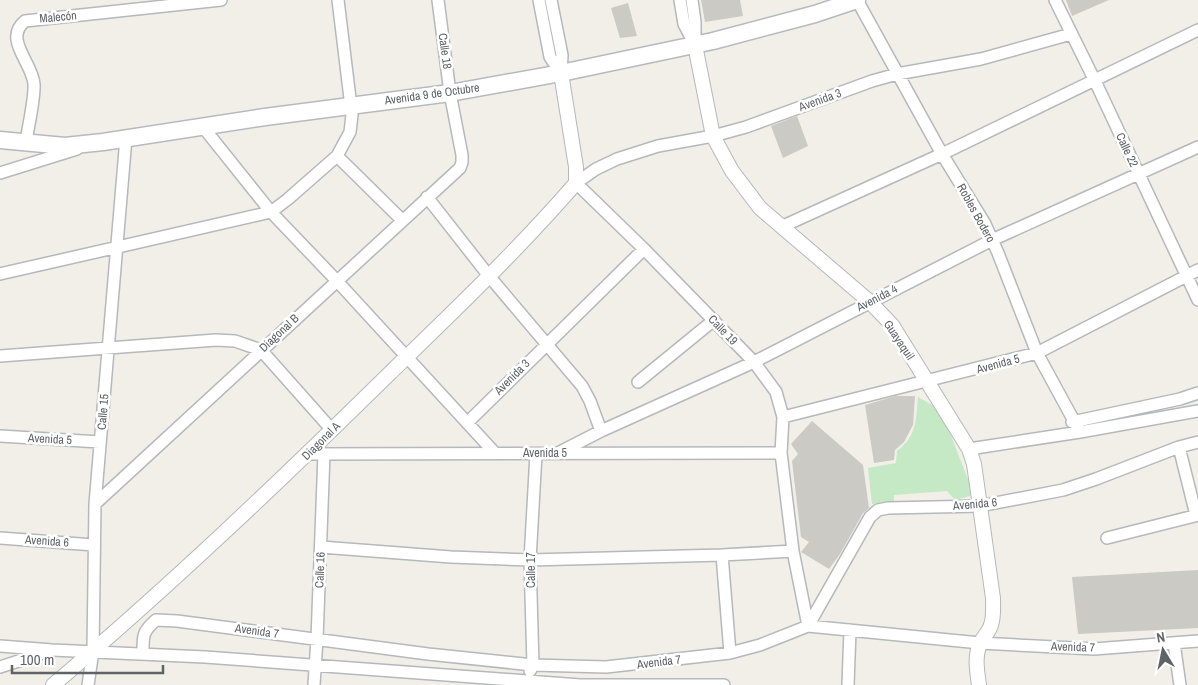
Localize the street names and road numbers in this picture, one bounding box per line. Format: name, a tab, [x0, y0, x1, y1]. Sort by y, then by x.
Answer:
street label: Malecón	[39, 7, 77, 27]
street label: Calle 18	[435, 32, 455, 70]
street label: Avenida 9 de Octubre	[383, 79, 480, 109]
street label: Avenida 3	[796, 85, 843, 115]
street label: Calle 22	[1112, 130, 1142, 170]
street label: Robles Bodero	[953, 181, 999, 245]
street label: Avenida 4	[853, 281, 901, 316]
street label: Diagonal B	[256, 310, 303, 355]
street label: Calle 19	[705, 311, 741, 349]
street label: Guayaquil	[880, 317, 918, 363]
street label: Avenida 5	[974, 350, 1022, 378]
street label: Avenida 3	[490, 356, 533, 399]
street label: Calle 15	[93, 393, 113, 431]
street label: Diagonal A	[298, 418, 344, 464]
street label: Avenida 5	[27, 430, 73, 448]
street label: Avenida 5	[522, 445, 568, 461]
street label: Avenida 6	[951, 494, 998, 514]
street label: Avenida 6	[23, 531, 70, 551]
street label: Calle 17	[523, 551, 539, 588]
street label: Calle 16	[311, 552, 329, 588]
street label: Avenida 7	[233, 620, 280, 642]
street label: Avenida 7	[1050, 638, 1096, 656]
street label: Avenida 7	[635, 651, 682, 673]

